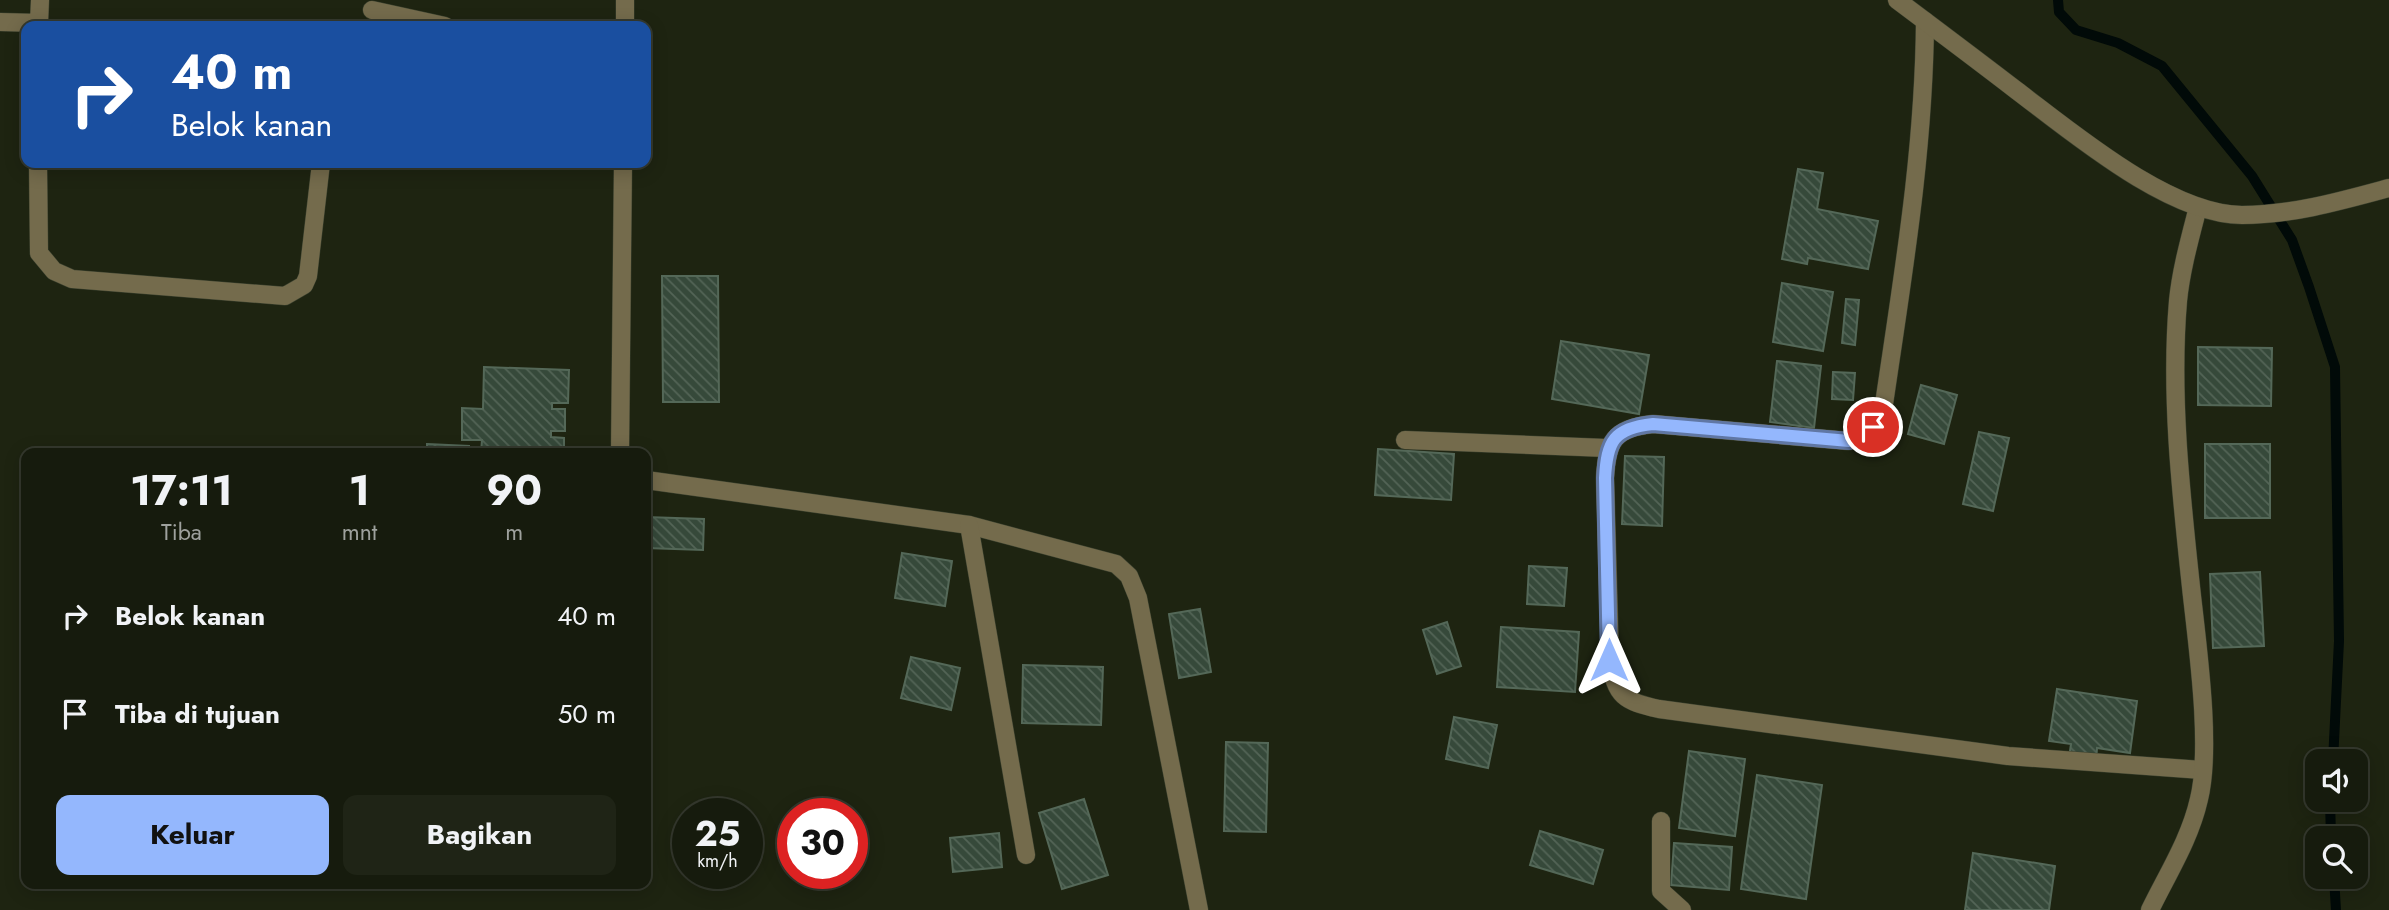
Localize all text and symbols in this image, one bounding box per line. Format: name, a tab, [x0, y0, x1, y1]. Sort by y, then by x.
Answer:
text: 40 m	[171, 37, 293, 107]
icon: right	[56, 49, 147, 140]
text: Belok kanan	[171, 102, 332, 148]
pin	[1843, 397, 1903, 457]
icon: arrive	[1854, 408, 1892, 446]
text: 17:11	[130, 460, 233, 521]
text: 1	[349, 460, 370, 521]
text: 90	[486, 460, 542, 521]
text: Tiba	[161, 515, 202, 549]
text: mnt	[342, 515, 377, 549]
text: m	[505, 515, 523, 549]
icon: right	[56, 597, 94, 635]
text: Belok kanan	[115, 597, 265, 635]
text: 40 m	[557, 597, 616, 635]
position arrow	[1572, 623, 1646, 697]
icon: arrive	[56, 695, 94, 733]
text: Tiba di tujuan	[115, 695, 280, 733]
text: 50 m	[558, 695, 616, 733]
map controls	[2305, 749, 2368, 889]
button: sound	[2305, 749, 2368, 812]
button: Keluar	[56, 795, 329, 875]
button: Bagikan	[343, 795, 616, 875]
speed limit sign: 30	[777, 798, 868, 889]
text: 25	[695, 809, 740, 859]
button: search	[2305, 826, 2368, 889]
text: km/h	[697, 848, 738, 874]

